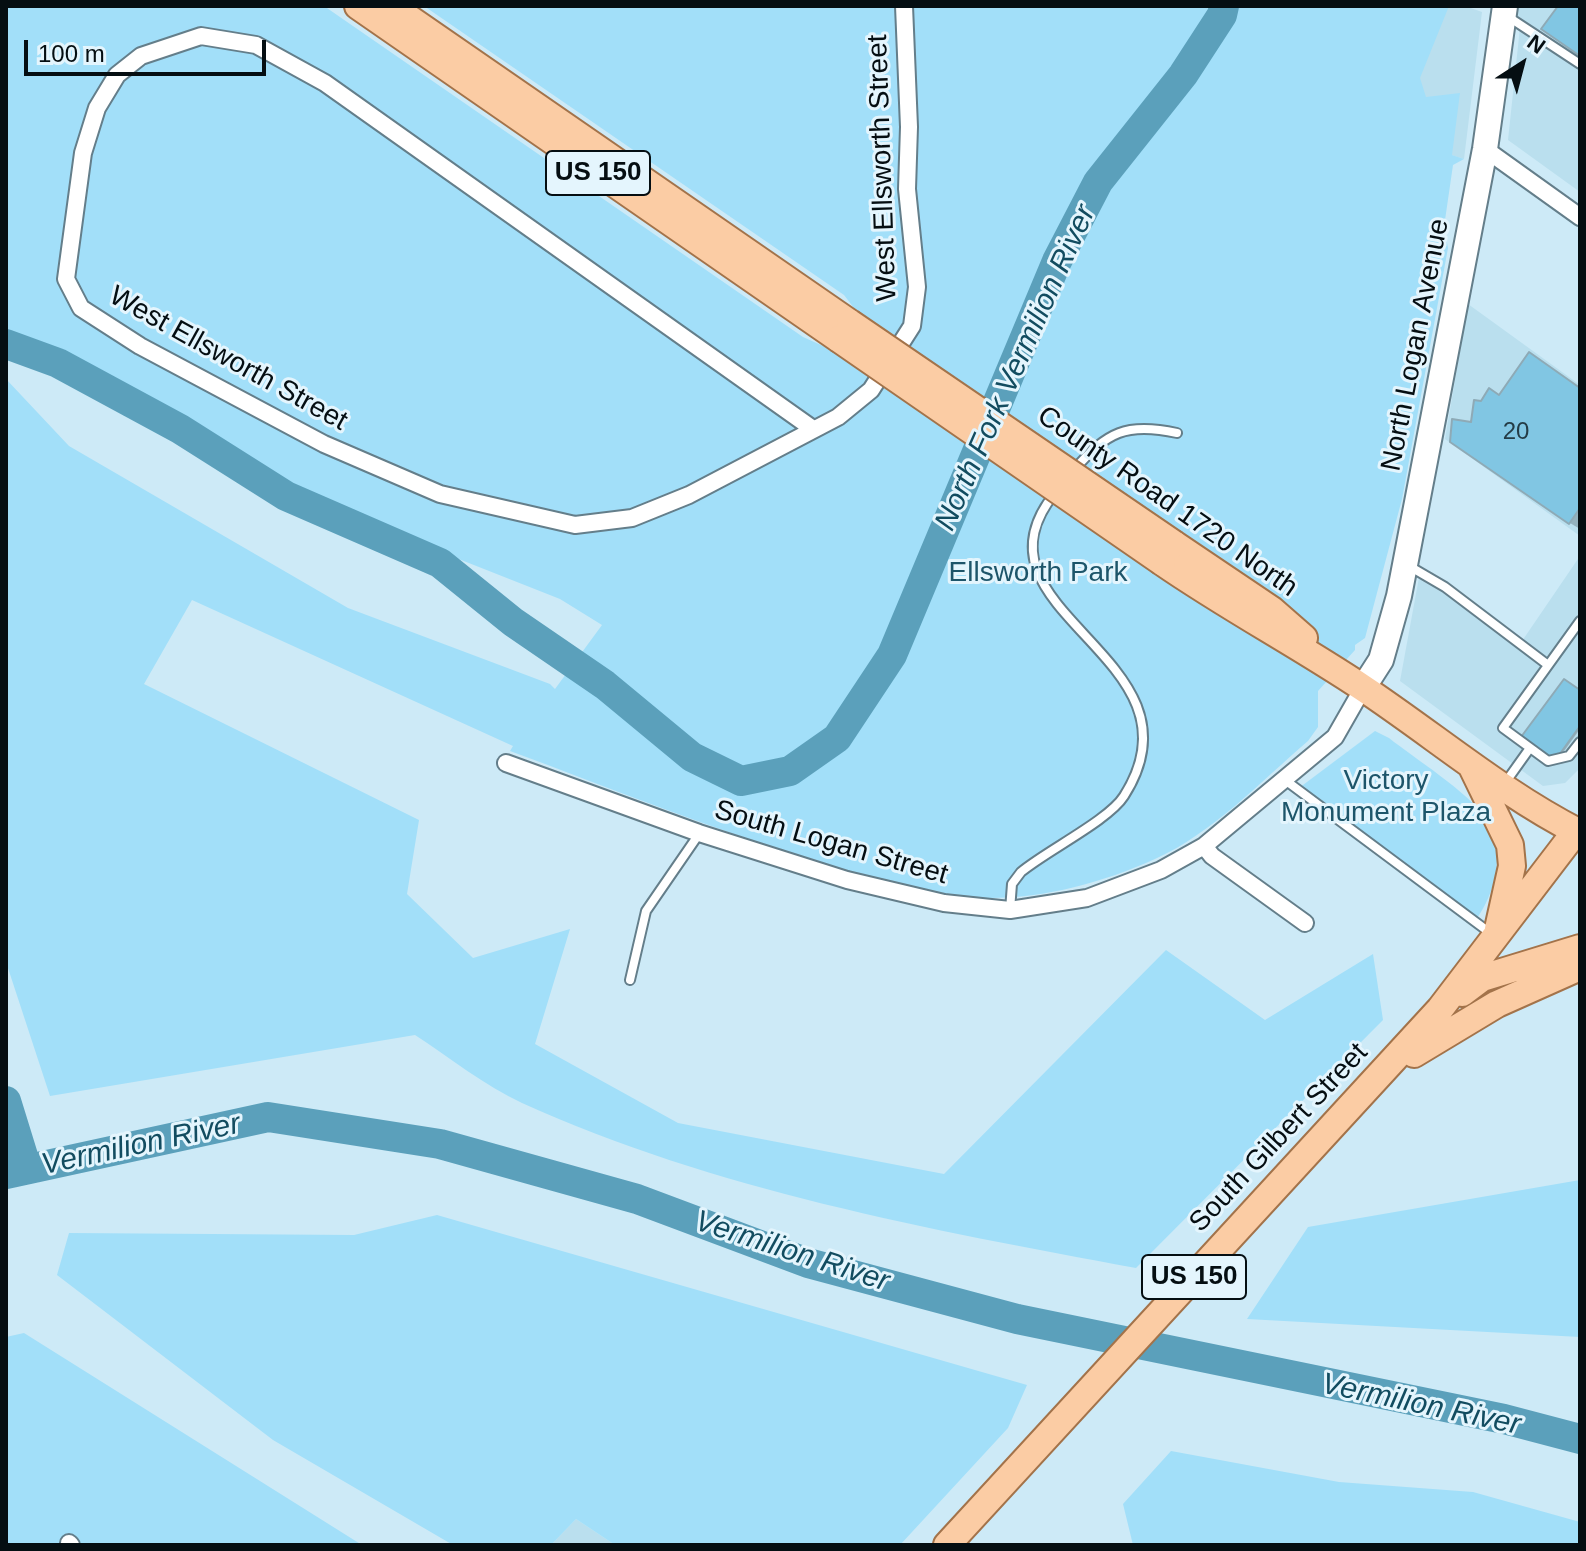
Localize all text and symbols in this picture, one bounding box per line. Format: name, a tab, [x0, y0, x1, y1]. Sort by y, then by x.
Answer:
scale bar	[28, 24, 270, 74]
north arrow	[1482, 24, 1562, 104]
text: N	[1523, 29, 1550, 59]
street label: West Ellsworth Street	[862, 34, 904, 302]
text: 100 m	[38, 40, 105, 67]
road number: US 150	[546, 151, 650, 195]
water label: North Fork Vermilion River	[928, 200, 1104, 536]
street label: North Logan Avenue	[1375, 216, 1457, 474]
street label: West Ellsworth Street	[103, 280, 353, 438]
street label: County Road 1720 North	[1030, 399, 1304, 605]
house number: 20	[1503, 418, 1529, 446]
park label: Ellsworth Park	[949, 556, 1127, 590]
park label: Victory Monument Plaza	[1281, 764, 1491, 830]
street label: South Logan Street	[710, 794, 952, 892]
street label: South Gilbert Street	[1183, 1037, 1375, 1239]
water label: Vermilion River	[38, 1106, 244, 1184]
water label: Vermilion River	[690, 1204, 894, 1300]
road number: US 150	[1142, 1255, 1246, 1299]
water label: Vermilion River	[1318, 1366, 1524, 1444]

